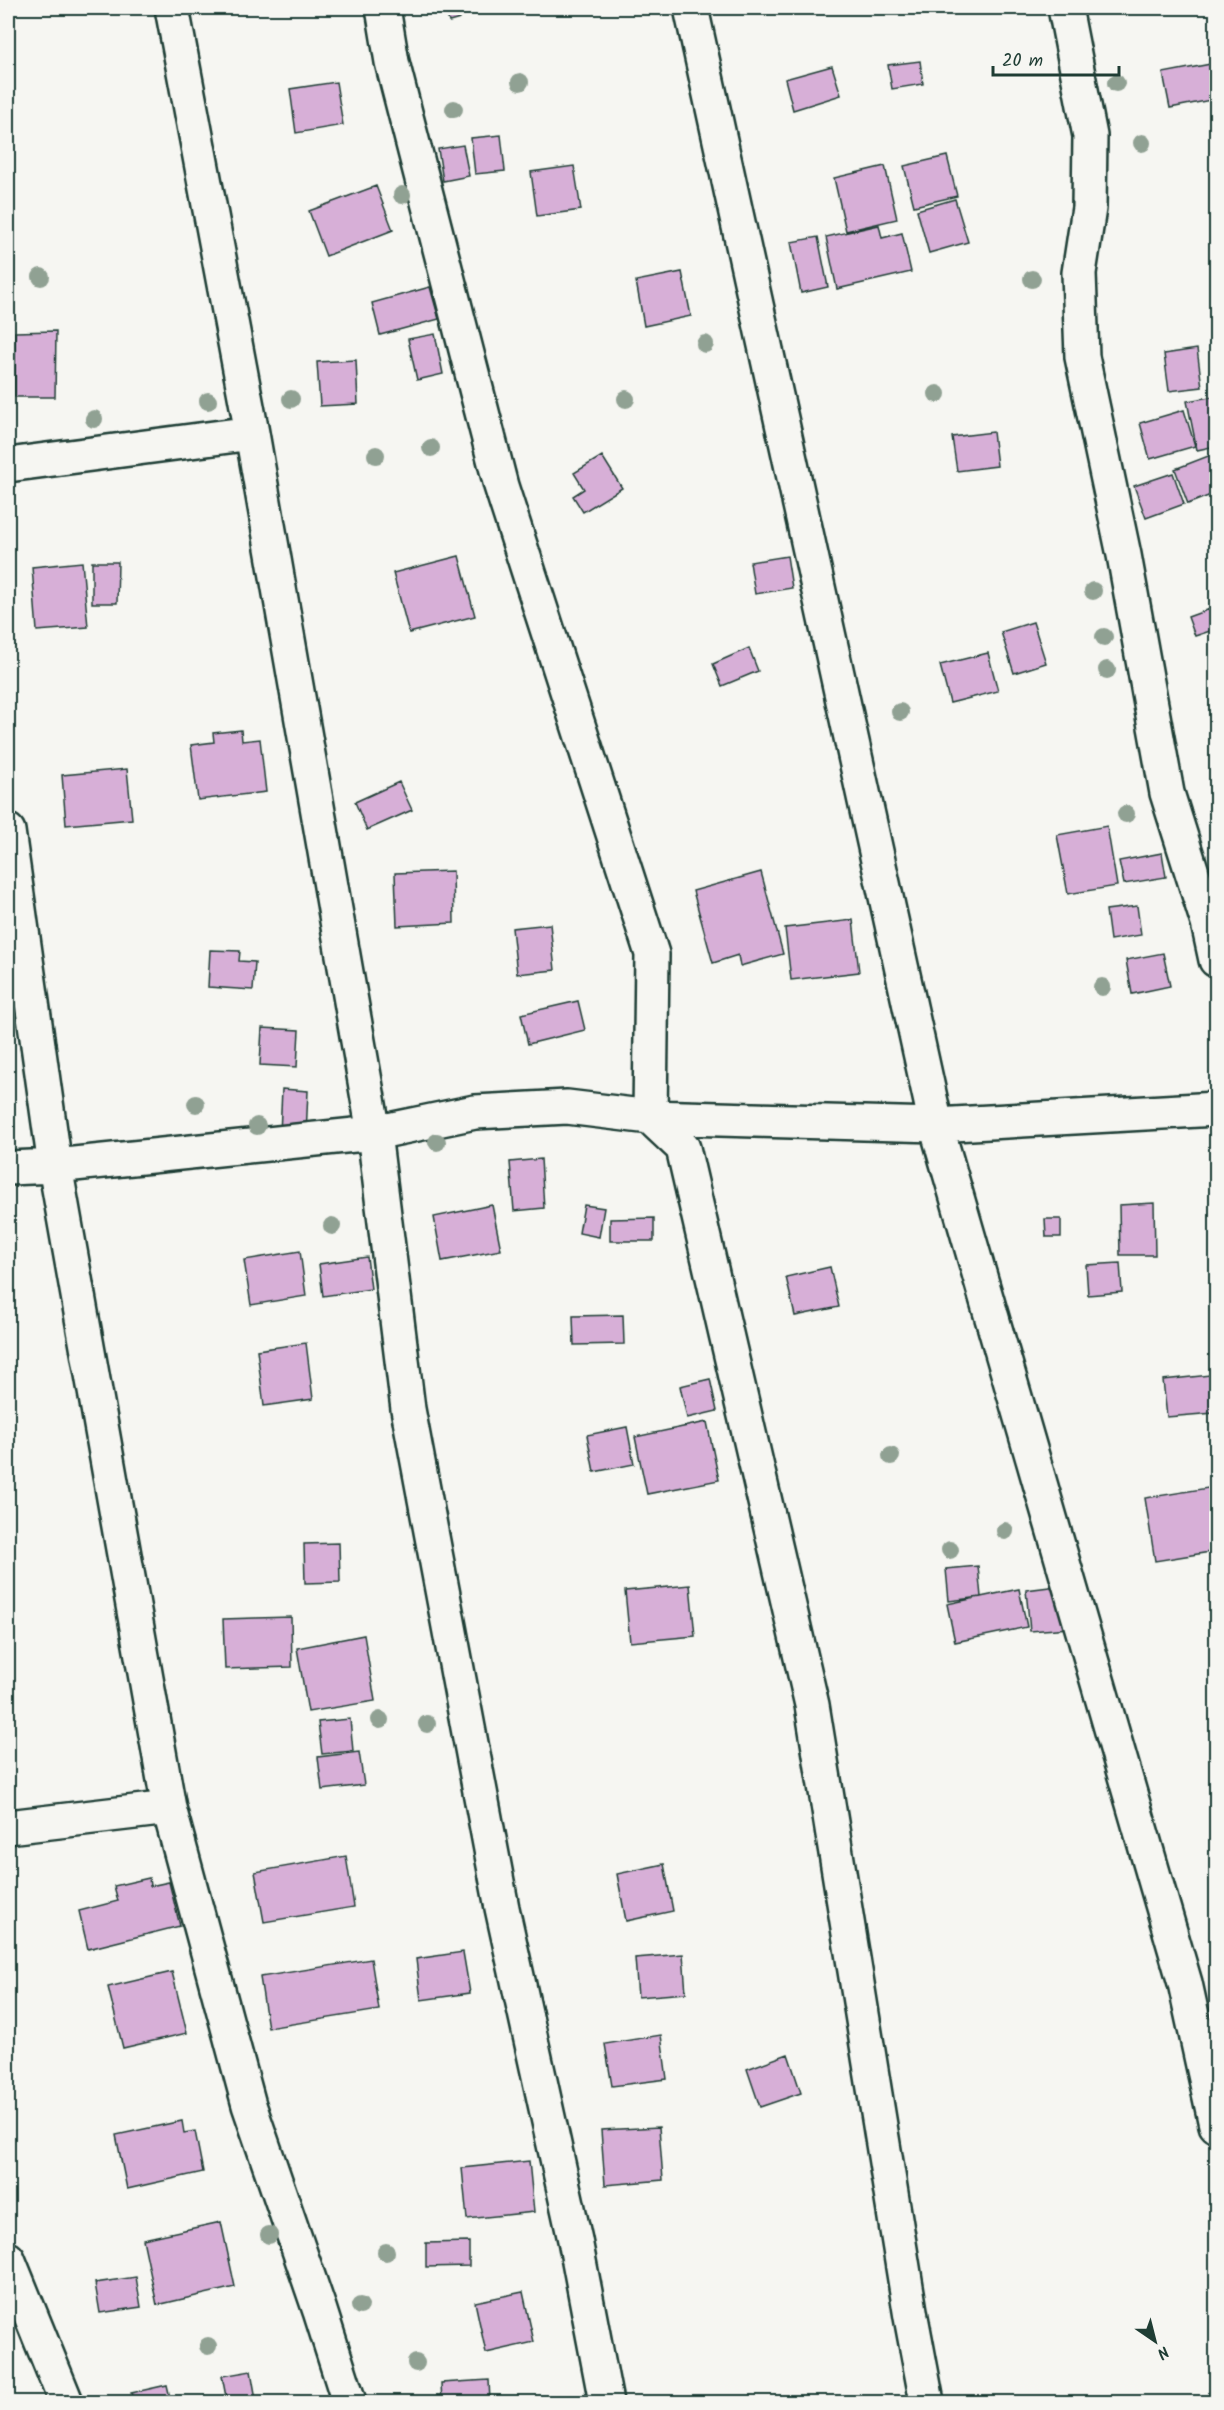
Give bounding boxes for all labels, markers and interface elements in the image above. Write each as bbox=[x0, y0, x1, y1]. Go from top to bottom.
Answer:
scale bar bbox=[993, 39, 1119, 77]
text: 20 m bbox=[1002, 47, 1043, 76]
north arrow bbox=[1125, 2311, 1185, 2371]
text: N bbox=[1151, 2339, 1174, 2365]

